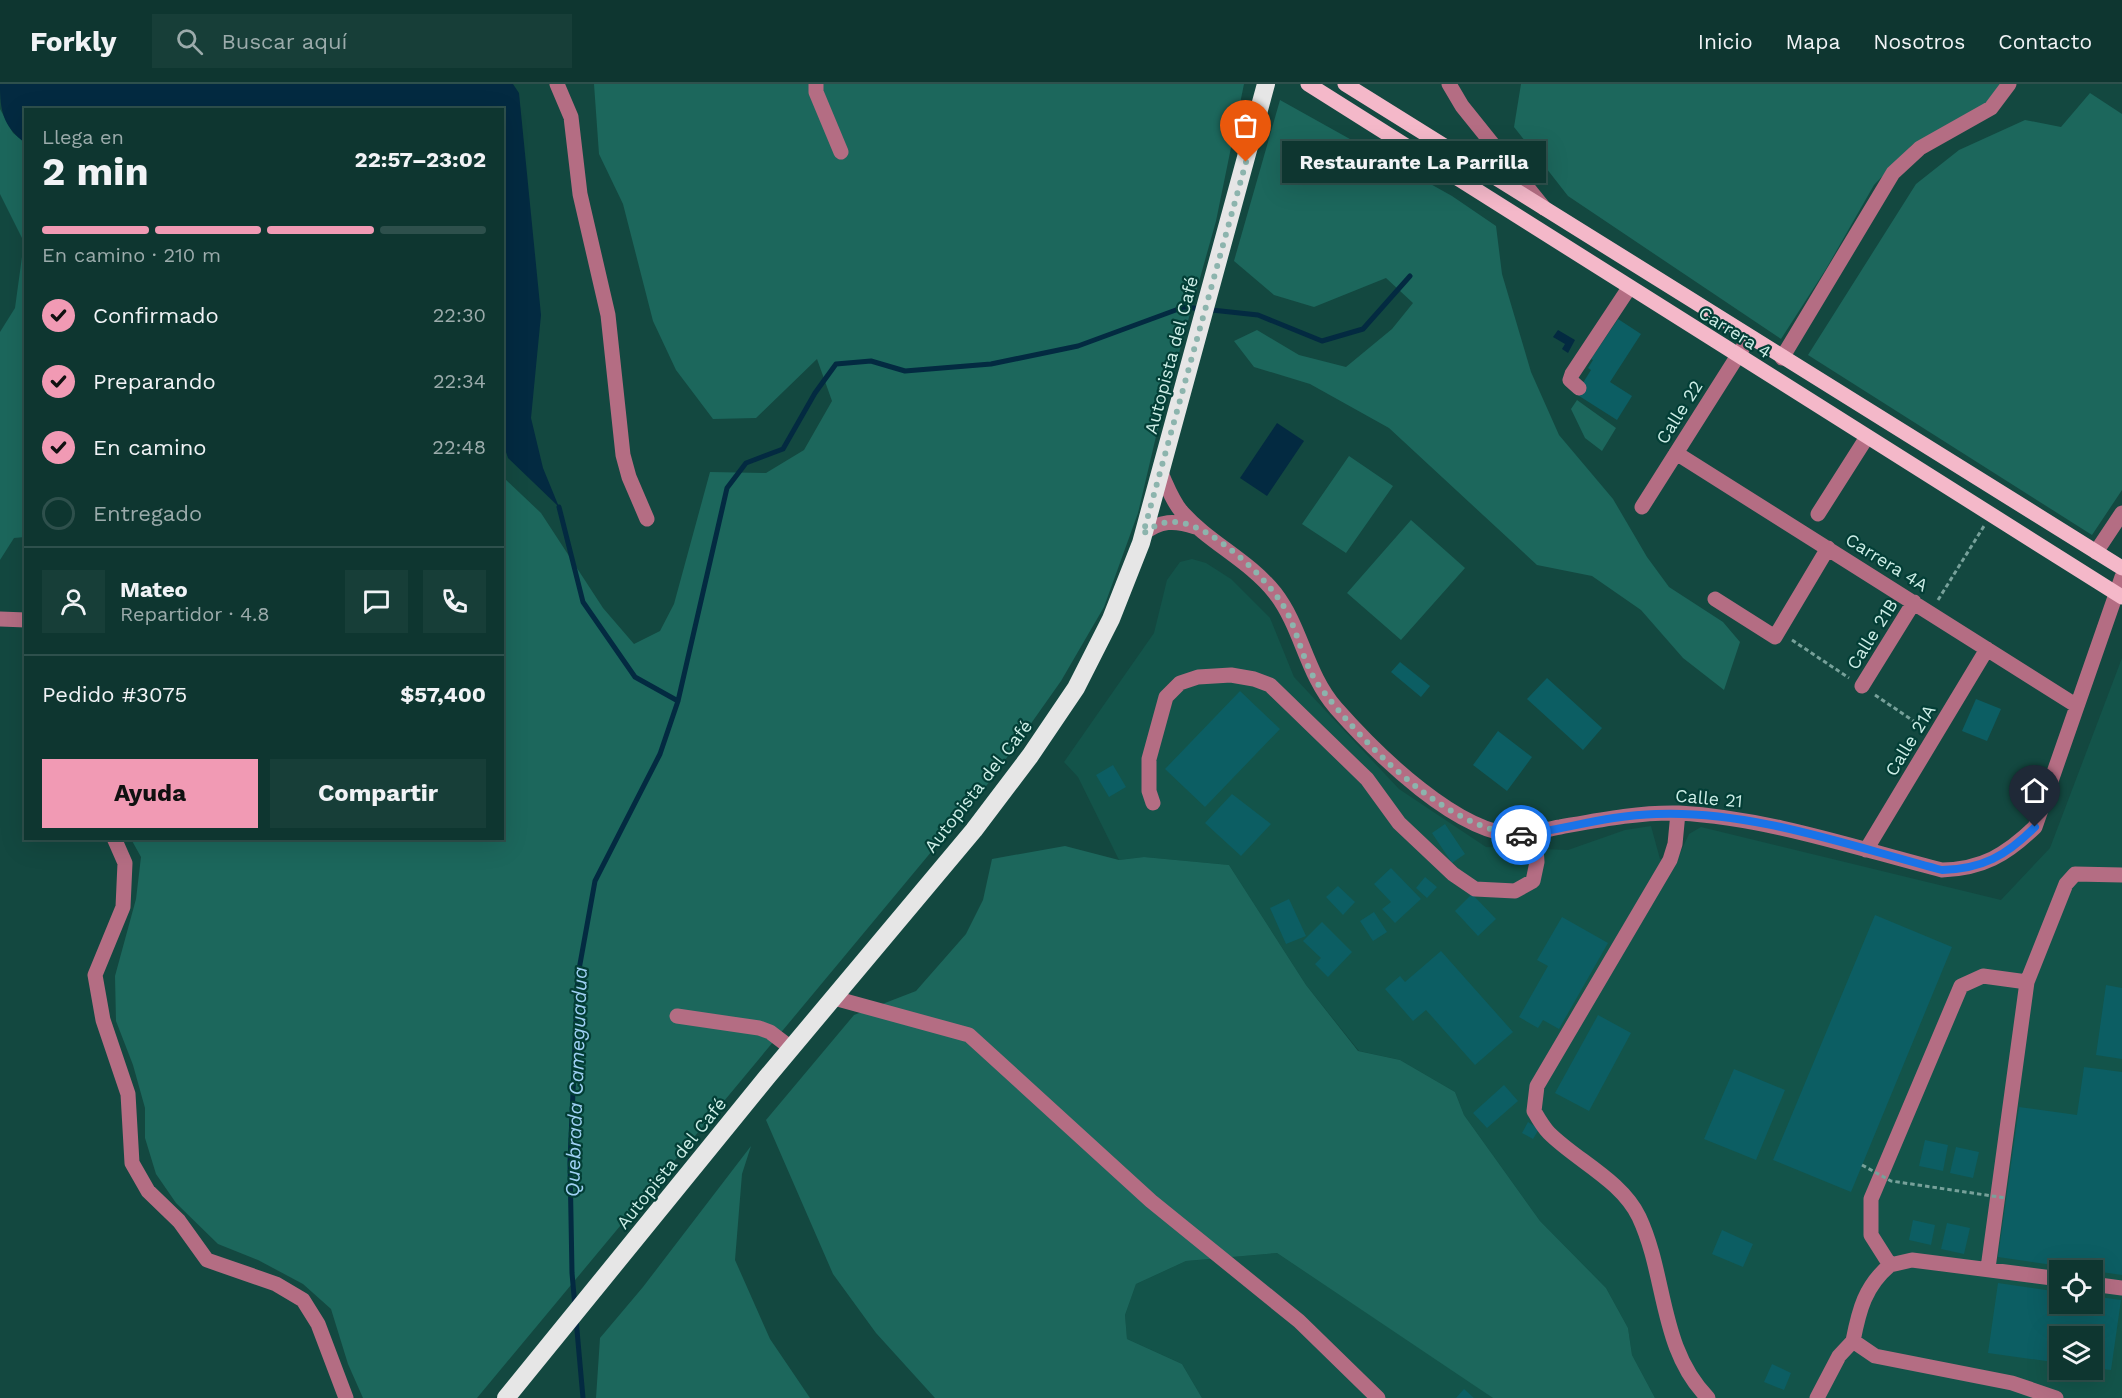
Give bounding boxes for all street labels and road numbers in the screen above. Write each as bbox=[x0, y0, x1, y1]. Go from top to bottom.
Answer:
street label: Autopista del Café bbox=[1140, 274, 1202, 436]
street label: Carrera 4 bbox=[1695, 302, 1775, 362]
street label: Calle 22 bbox=[1651, 376, 1707, 448]
street label: Carrera 4A bbox=[1842, 528, 1932, 596]
street label: Calle 21B bbox=[1842, 595, 1902, 673]
street label: Calle 21A bbox=[1881, 700, 1940, 779]
street label: Autopista del Café bbox=[920, 715, 1036, 857]
street label: Calle 21 bbox=[1674, 785, 1744, 811]
street label: Autopista del Café bbox=[612, 1093, 730, 1233]

